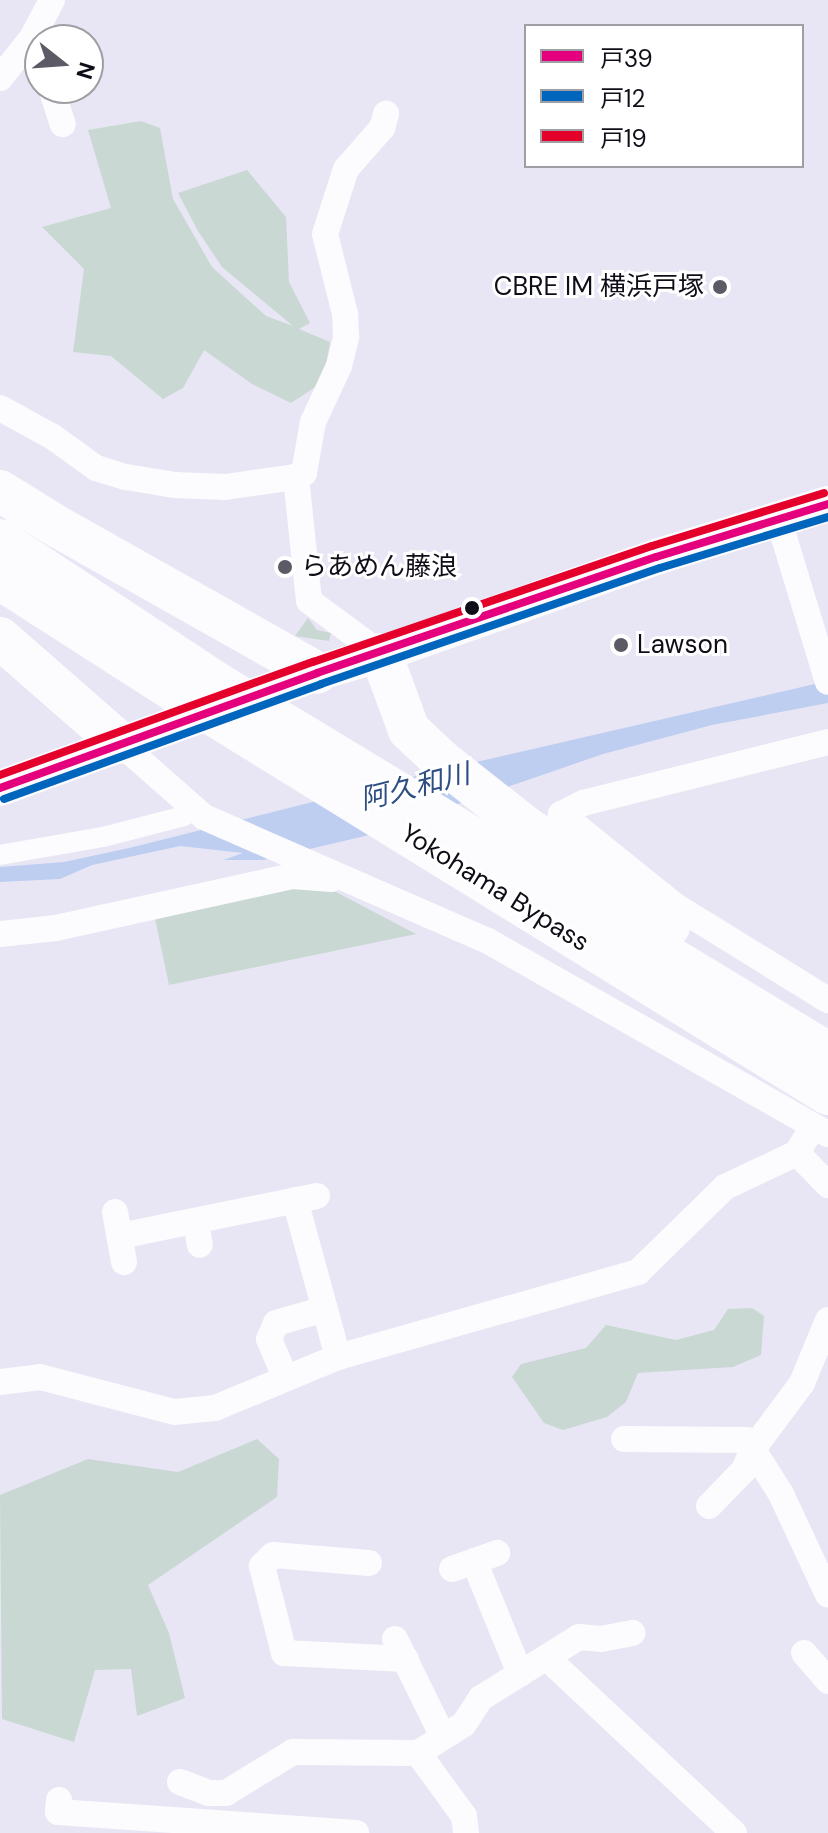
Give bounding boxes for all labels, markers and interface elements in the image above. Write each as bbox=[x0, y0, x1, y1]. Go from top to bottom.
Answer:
north arrow bbox=[24, 24, 104, 104]
legend bbox=[524, 24, 804, 168]
text: 戸39 bbox=[600, 43, 653, 74]
text: N bbox=[69, 59, 102, 82]
text: 戸12 bbox=[600, 83, 645, 114]
text: 戸19 bbox=[600, 123, 647, 154]
place label: CBRE IM 横浜戸塚 bbox=[494, 271, 704, 303]
marker: CBRE IM 横浜戸塚 bbox=[711, 278, 729, 296]
place label: らあめん藤浪 bbox=[301, 551, 457, 583]
marker: らあめん藤浪 bbox=[276, 558, 294, 576]
unlabelled marker bbox=[464, 600, 480, 616]
place label: Lawson bbox=[637, 629, 728, 661]
marker: Lawson bbox=[612, 636, 630, 654]
water label: 阿久和川 bbox=[357, 757, 473, 817]
street label: Yokohama Bypass bbox=[395, 818, 595, 958]

